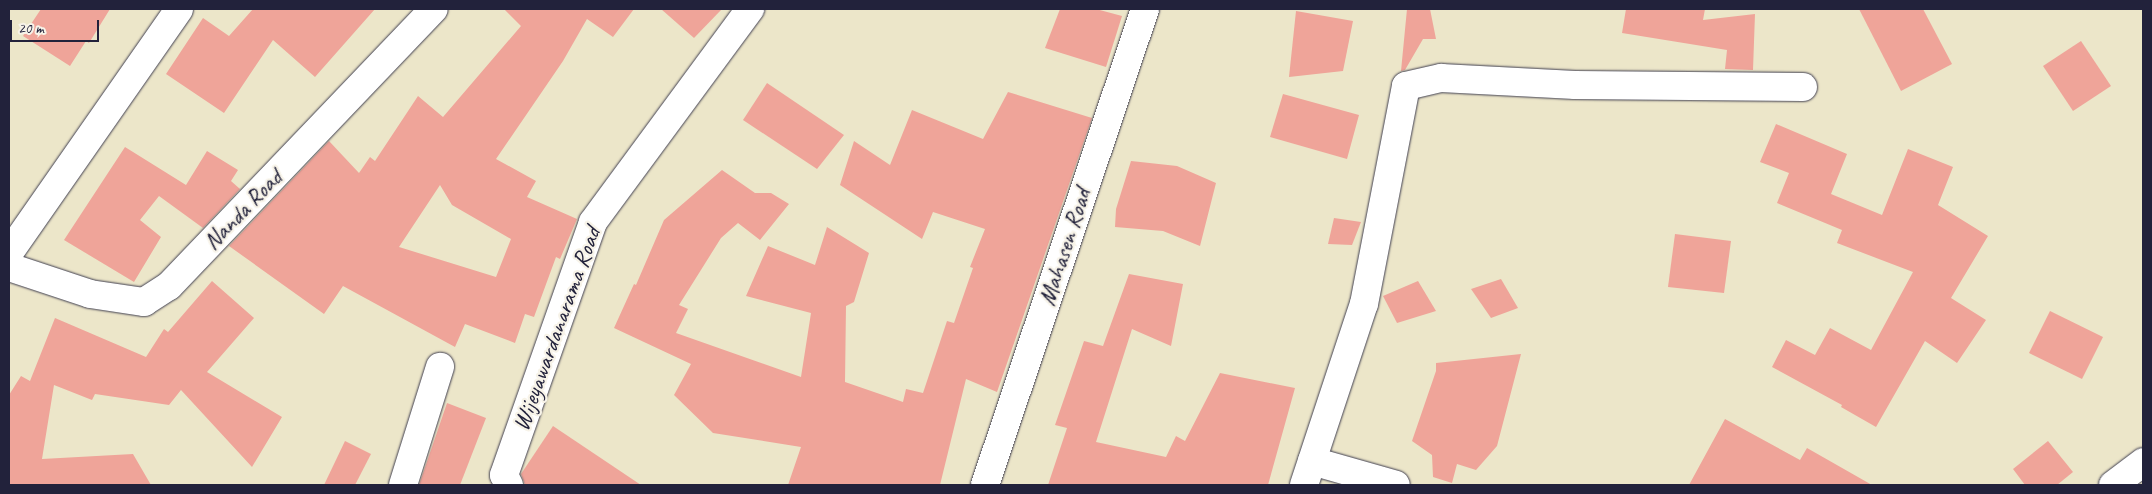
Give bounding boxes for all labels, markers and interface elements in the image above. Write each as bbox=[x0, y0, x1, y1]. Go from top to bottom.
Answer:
scale bar bbox=[12, 10, 101, 42]
text: 20 m bbox=[18, 19, 44, 38]
street label: Nanda Road bbox=[198, 164, 288, 256]
street label: Mahasen Road bbox=[1033, 185, 1097, 309]
street label: Wijeyawardanarama Road bbox=[507, 224, 607, 434]

